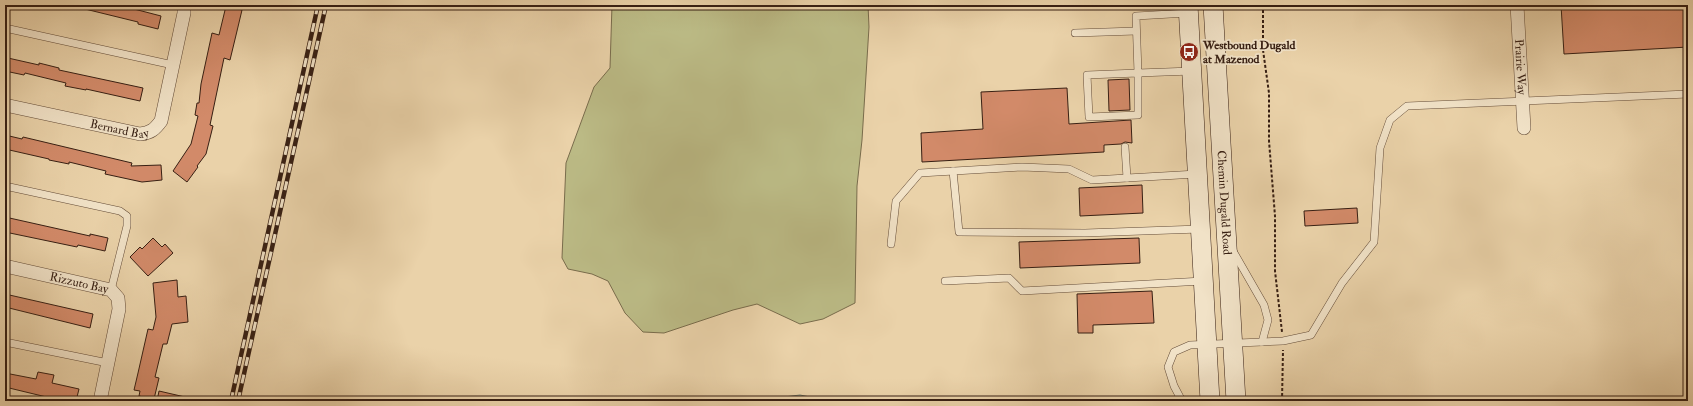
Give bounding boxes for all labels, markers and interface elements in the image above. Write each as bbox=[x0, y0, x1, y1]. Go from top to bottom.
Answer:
place label: Westbound Dugald at Mazenod bbox=[1202, 38, 1295, 67]
street label: Prairie Way bbox=[1511, 39, 1529, 96]
bus stop icon: Westbound Dugald at Mazenod bbox=[1178, 41, 1200, 63]
street label: Bernard Bay bbox=[89, 116, 151, 142]
street label: Chemin Dugald Road bbox=[1213, 150, 1235, 256]
street label: Rizzuto Bay bbox=[48, 269, 111, 297]

